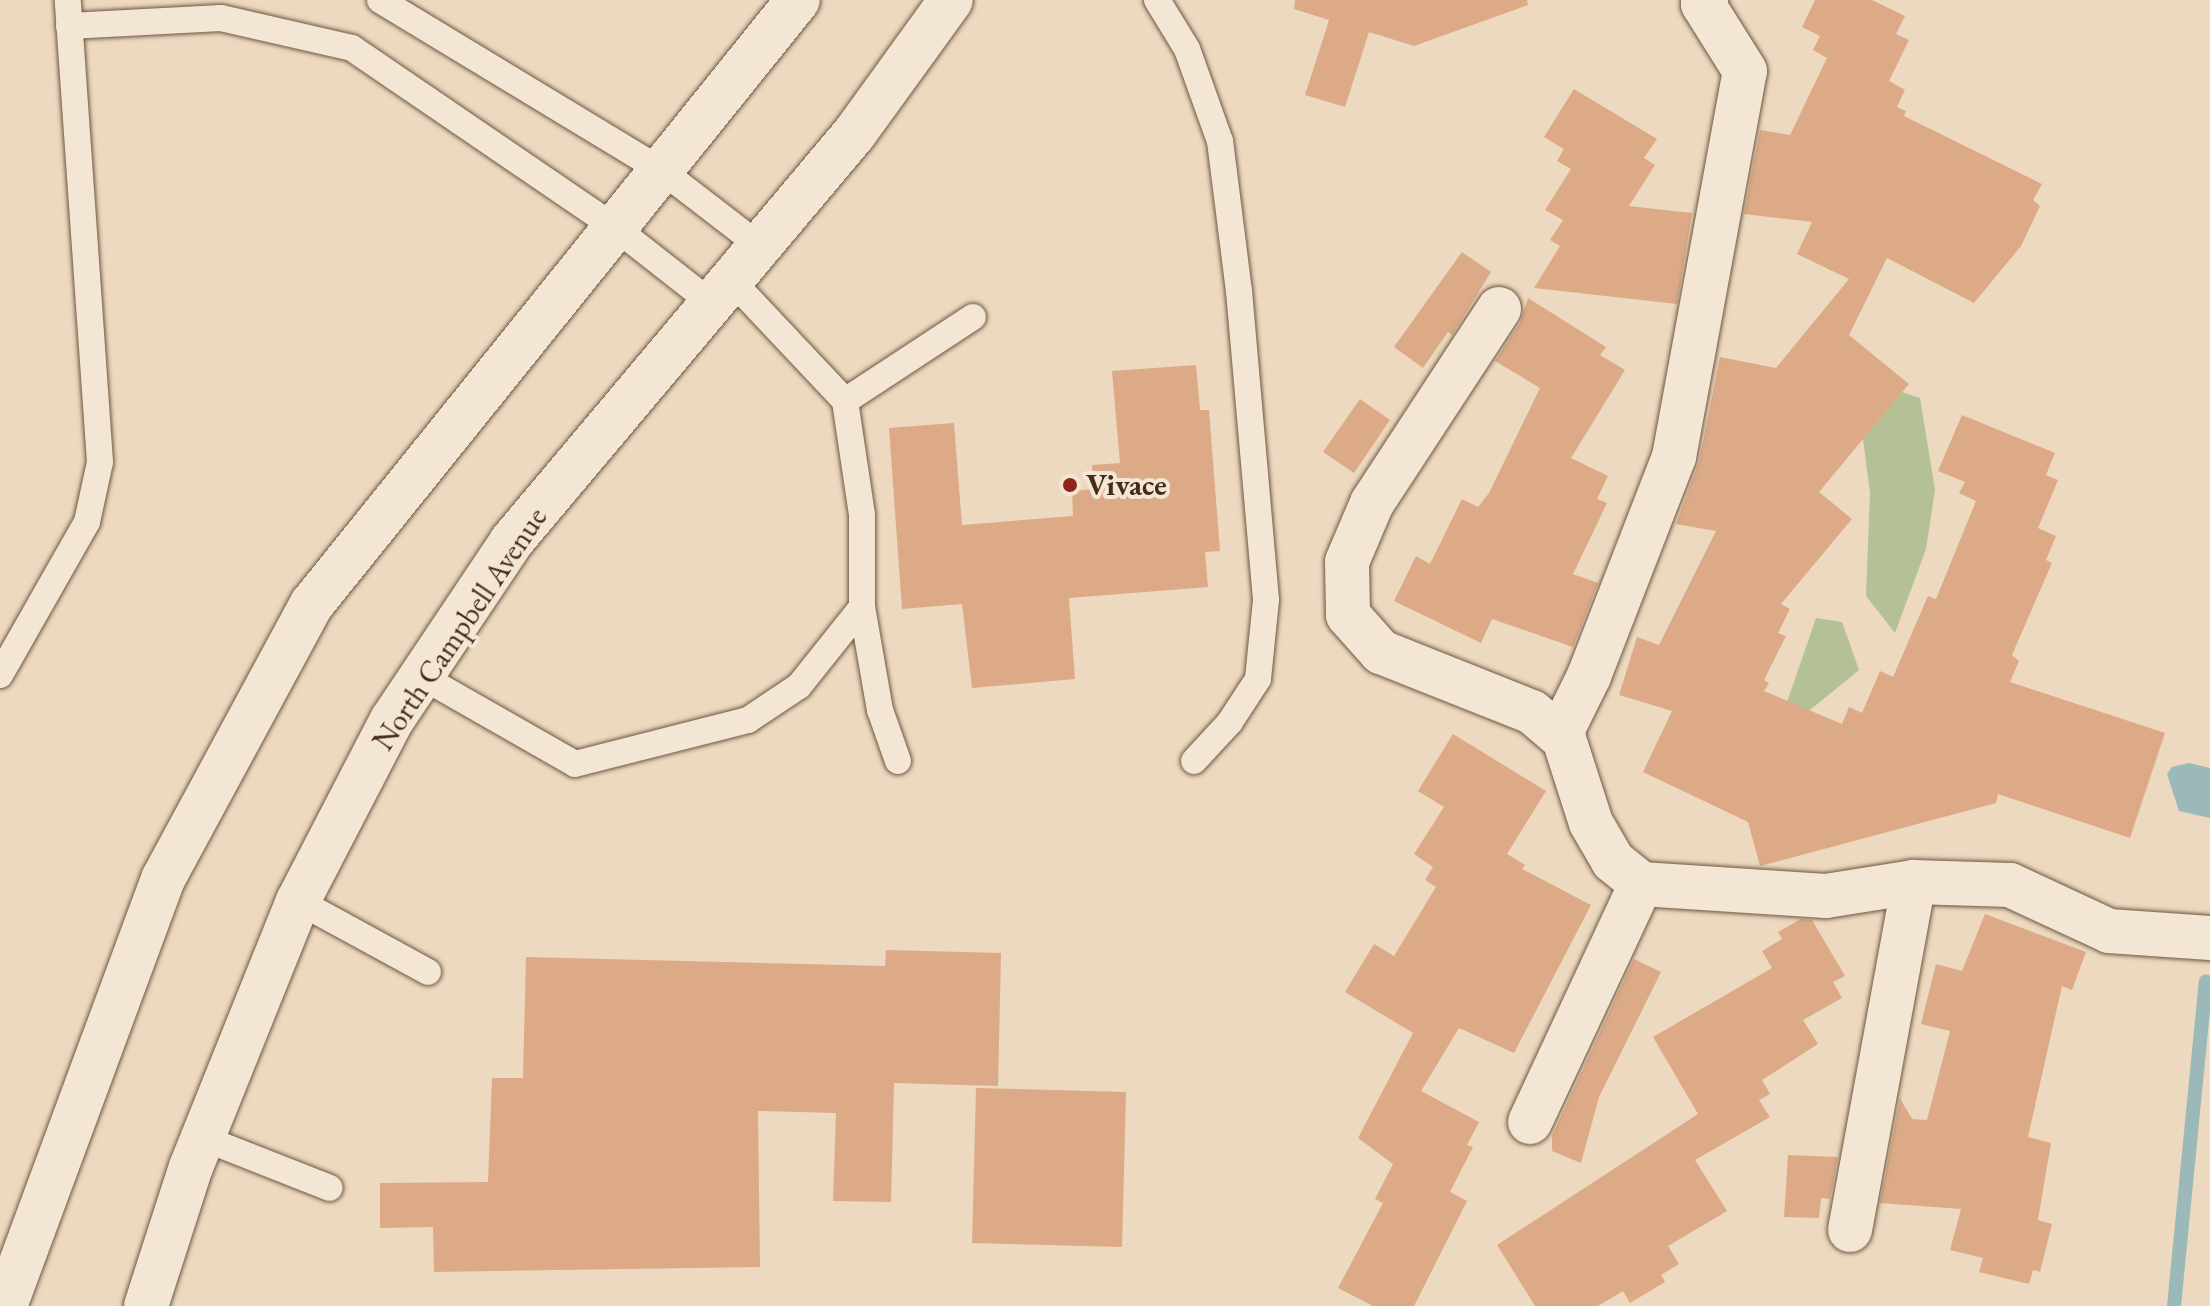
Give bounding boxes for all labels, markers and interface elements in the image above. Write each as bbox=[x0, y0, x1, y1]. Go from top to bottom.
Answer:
place label: Vivace bbox=[1086, 467, 1167, 503]
marker: Vivace bbox=[1061, 476, 1079, 494]
street label: North Campbell Avenue bbox=[365, 501, 555, 757]

